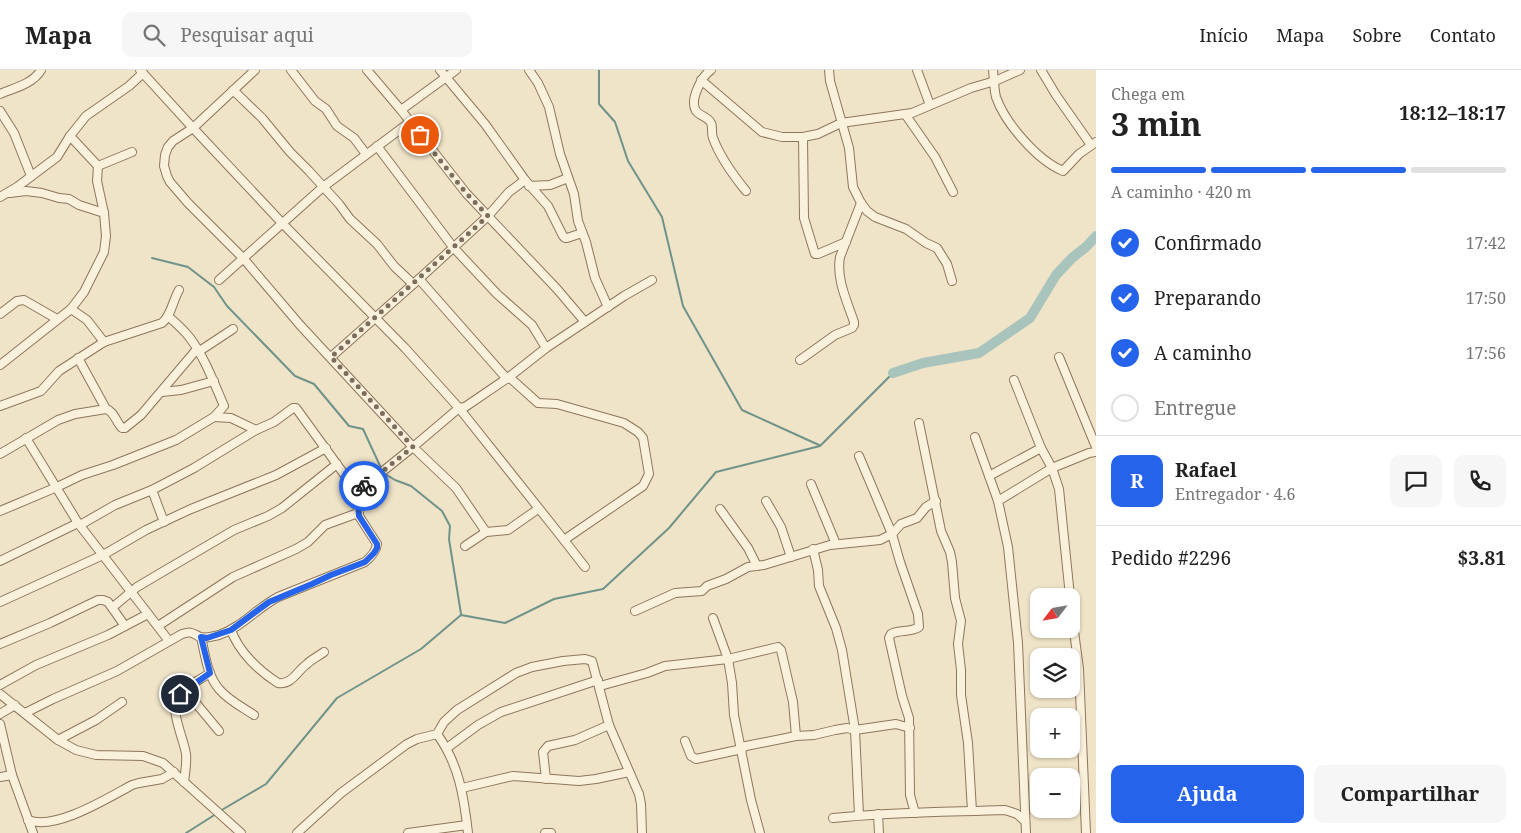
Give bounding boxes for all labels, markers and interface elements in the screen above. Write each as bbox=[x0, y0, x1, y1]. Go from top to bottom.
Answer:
search box bbox=[122, 12, 472, 57]
text: Mapa bbox=[25, 18, 92, 51]
icon: search bbox=[140, 21, 168, 49]
text: Pesquisar aqui bbox=[180, 22, 314, 48]
text: Início bbox=[1199, 23, 1248, 47]
text: Mapa bbox=[1276, 23, 1324, 47]
text: Sobre bbox=[1352, 23, 1402, 47]
text: Contato bbox=[1430, 23, 1496, 47]
text: Chega em bbox=[1111, 83, 1185, 105]
text: 18:12–18:17 bbox=[1399, 100, 1506, 126]
text: 3 min bbox=[1111, 102, 1202, 145]
pin bbox=[399, 114, 441, 156]
icon: bag bbox=[406, 121, 434, 149]
text: A caminho · 420 m bbox=[1111, 181, 1252, 203]
icon: check bbox=[1111, 229, 1139, 257]
text: Confirmado bbox=[1154, 230, 1262, 256]
text: 17:42 bbox=[1466, 232, 1506, 254]
icon: check bbox=[1111, 284, 1139, 312]
text: Preparando bbox=[1154, 285, 1261, 311]
text: 17:50 bbox=[1466, 287, 1506, 309]
icon: check bbox=[1111, 339, 1139, 367]
text: A caminho bbox=[1154, 340, 1252, 366]
text: 17:56 bbox=[1466, 342, 1506, 364]
text: Entregue bbox=[1154, 395, 1236, 421]
button: chat bbox=[1390, 455, 1442, 507]
button: phone bbox=[1454, 455, 1506, 507]
text: Rafael bbox=[1175, 457, 1237, 483]
courier bbox=[339, 461, 389, 511]
text: R bbox=[1130, 468, 1144, 494]
icon: bike bbox=[350, 472, 378, 500]
text: Entregador · 4.6 bbox=[1175, 483, 1295, 505]
text: Pedido #2296 bbox=[1111, 545, 1231, 571]
text: $3.81 bbox=[1457, 545, 1506, 571]
north arrow bbox=[1030, 588, 1080, 638]
map controls bbox=[1030, 588, 1080, 818]
button: layers bbox=[1030, 648, 1080, 698]
pin bbox=[159, 673, 201, 715]
icon: home bbox=[166, 680, 194, 708]
button: + bbox=[1030, 708, 1080, 758]
button: Ajuda bbox=[1111, 765, 1304, 823]
button: Compartilhar bbox=[1314, 765, 1506, 823]
button: − bbox=[1030, 768, 1080, 818]

